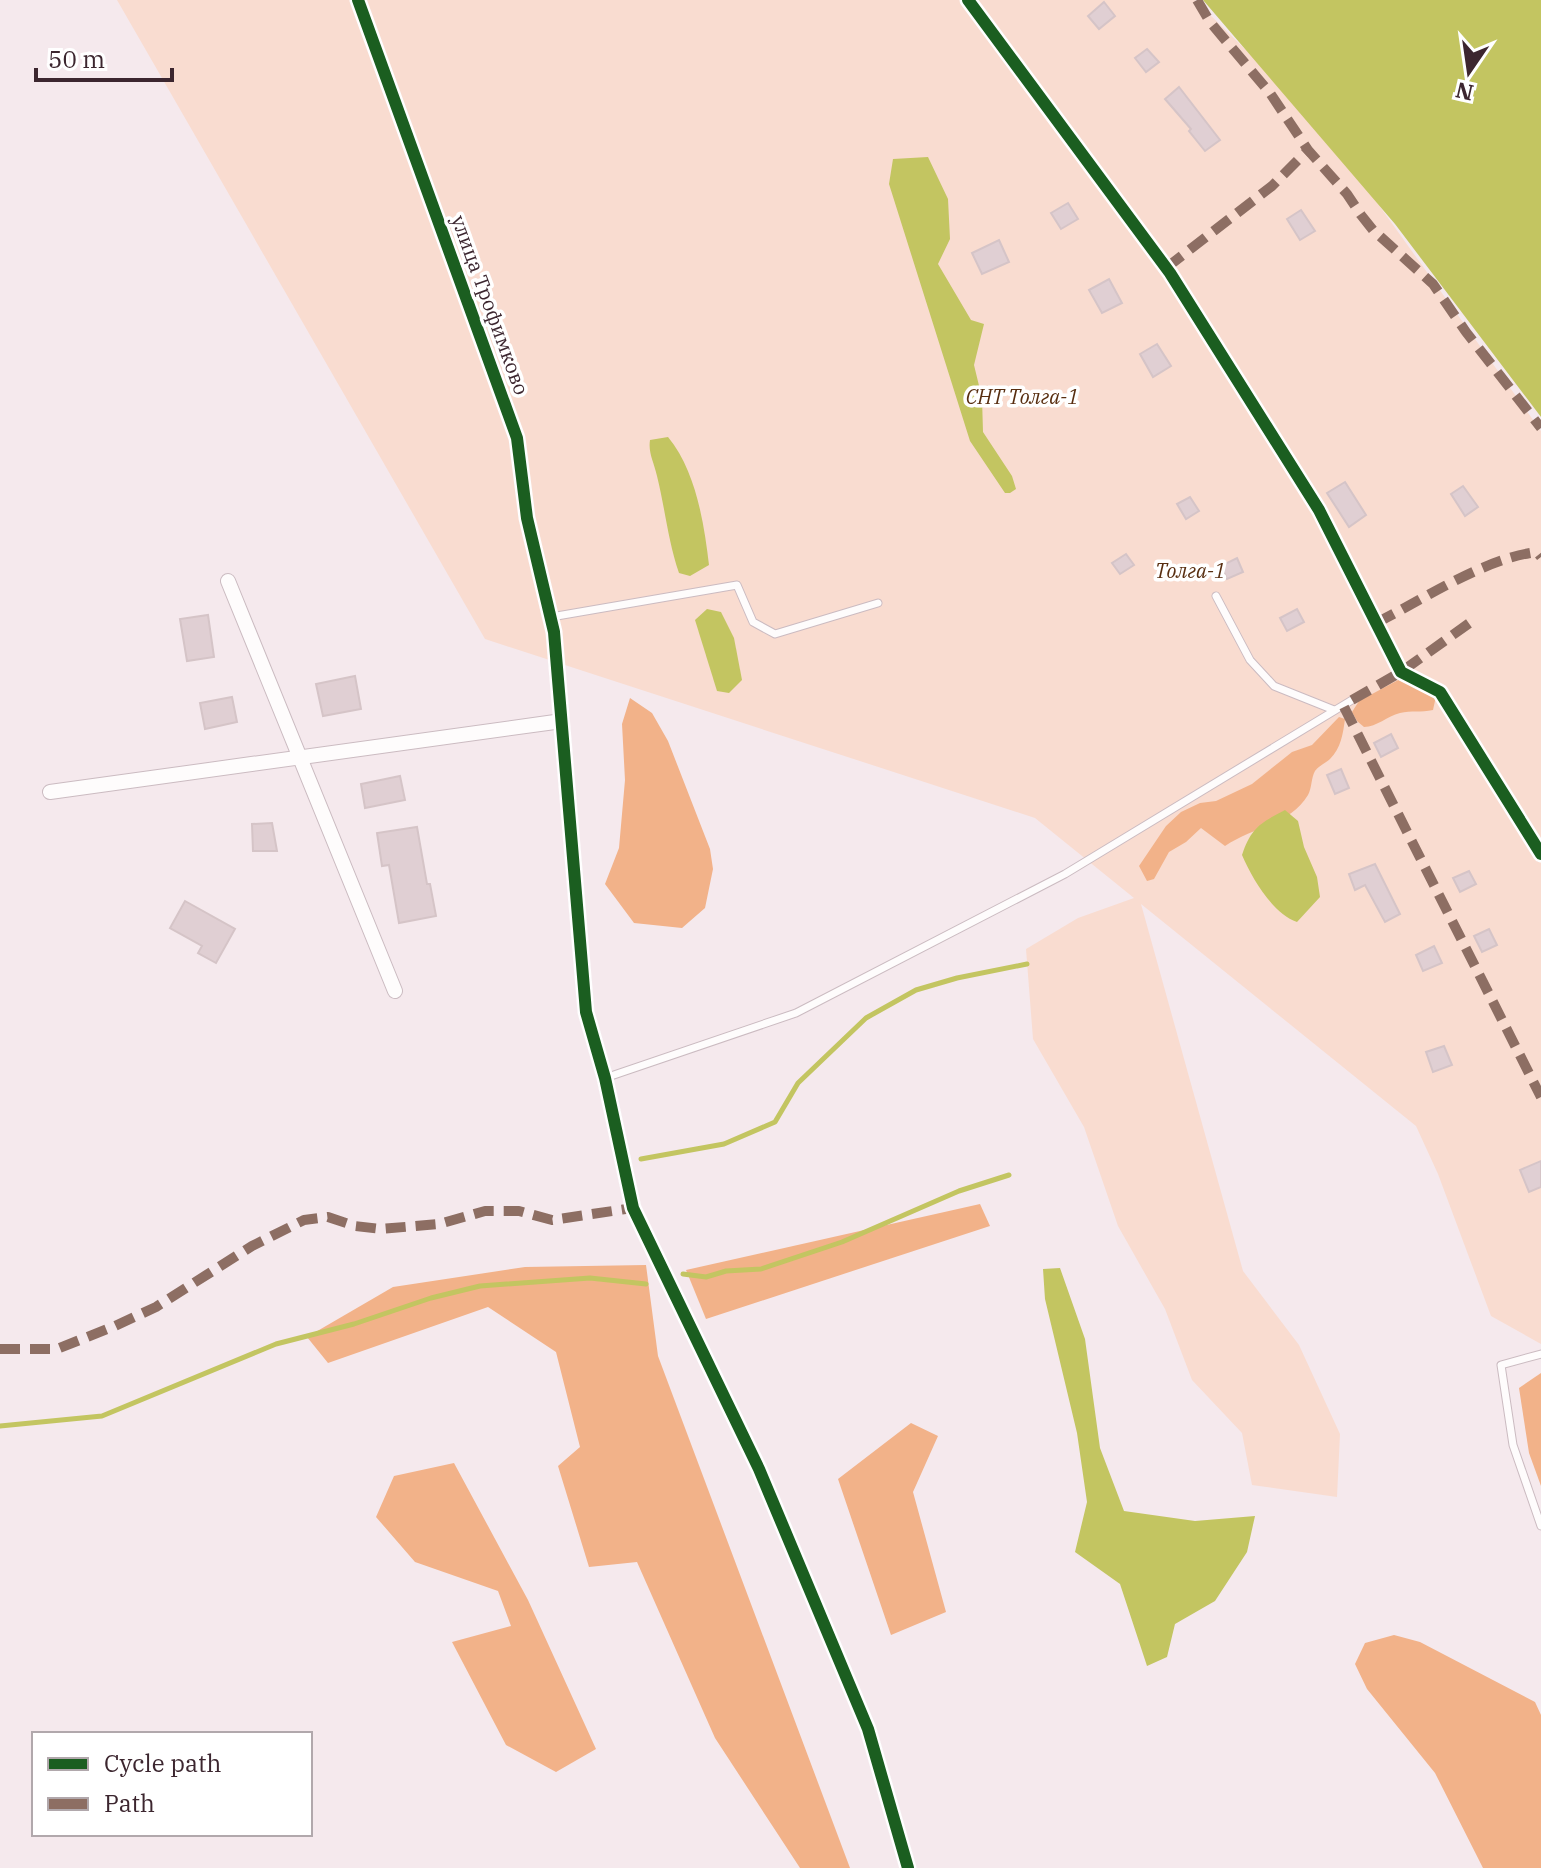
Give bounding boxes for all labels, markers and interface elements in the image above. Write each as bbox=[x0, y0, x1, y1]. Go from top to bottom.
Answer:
scale bar bbox=[36, 32, 172, 82]
north arrow bbox=[1429, 32, 1509, 112]
text: 50 m bbox=[48, 43, 105, 75]
text: N bbox=[1453, 76, 1476, 108]
street label: улица Трофимково bbox=[445, 211, 536, 398]
park label: СНТ Толга-1 bbox=[966, 383, 1078, 410]
park label: Толга-1 bbox=[1155, 557, 1225, 584]
legend bbox=[32, 1732, 312, 1836]
text: Cycle path bbox=[104, 1747, 221, 1779]
text: Path bbox=[104, 1787, 155, 1819]

